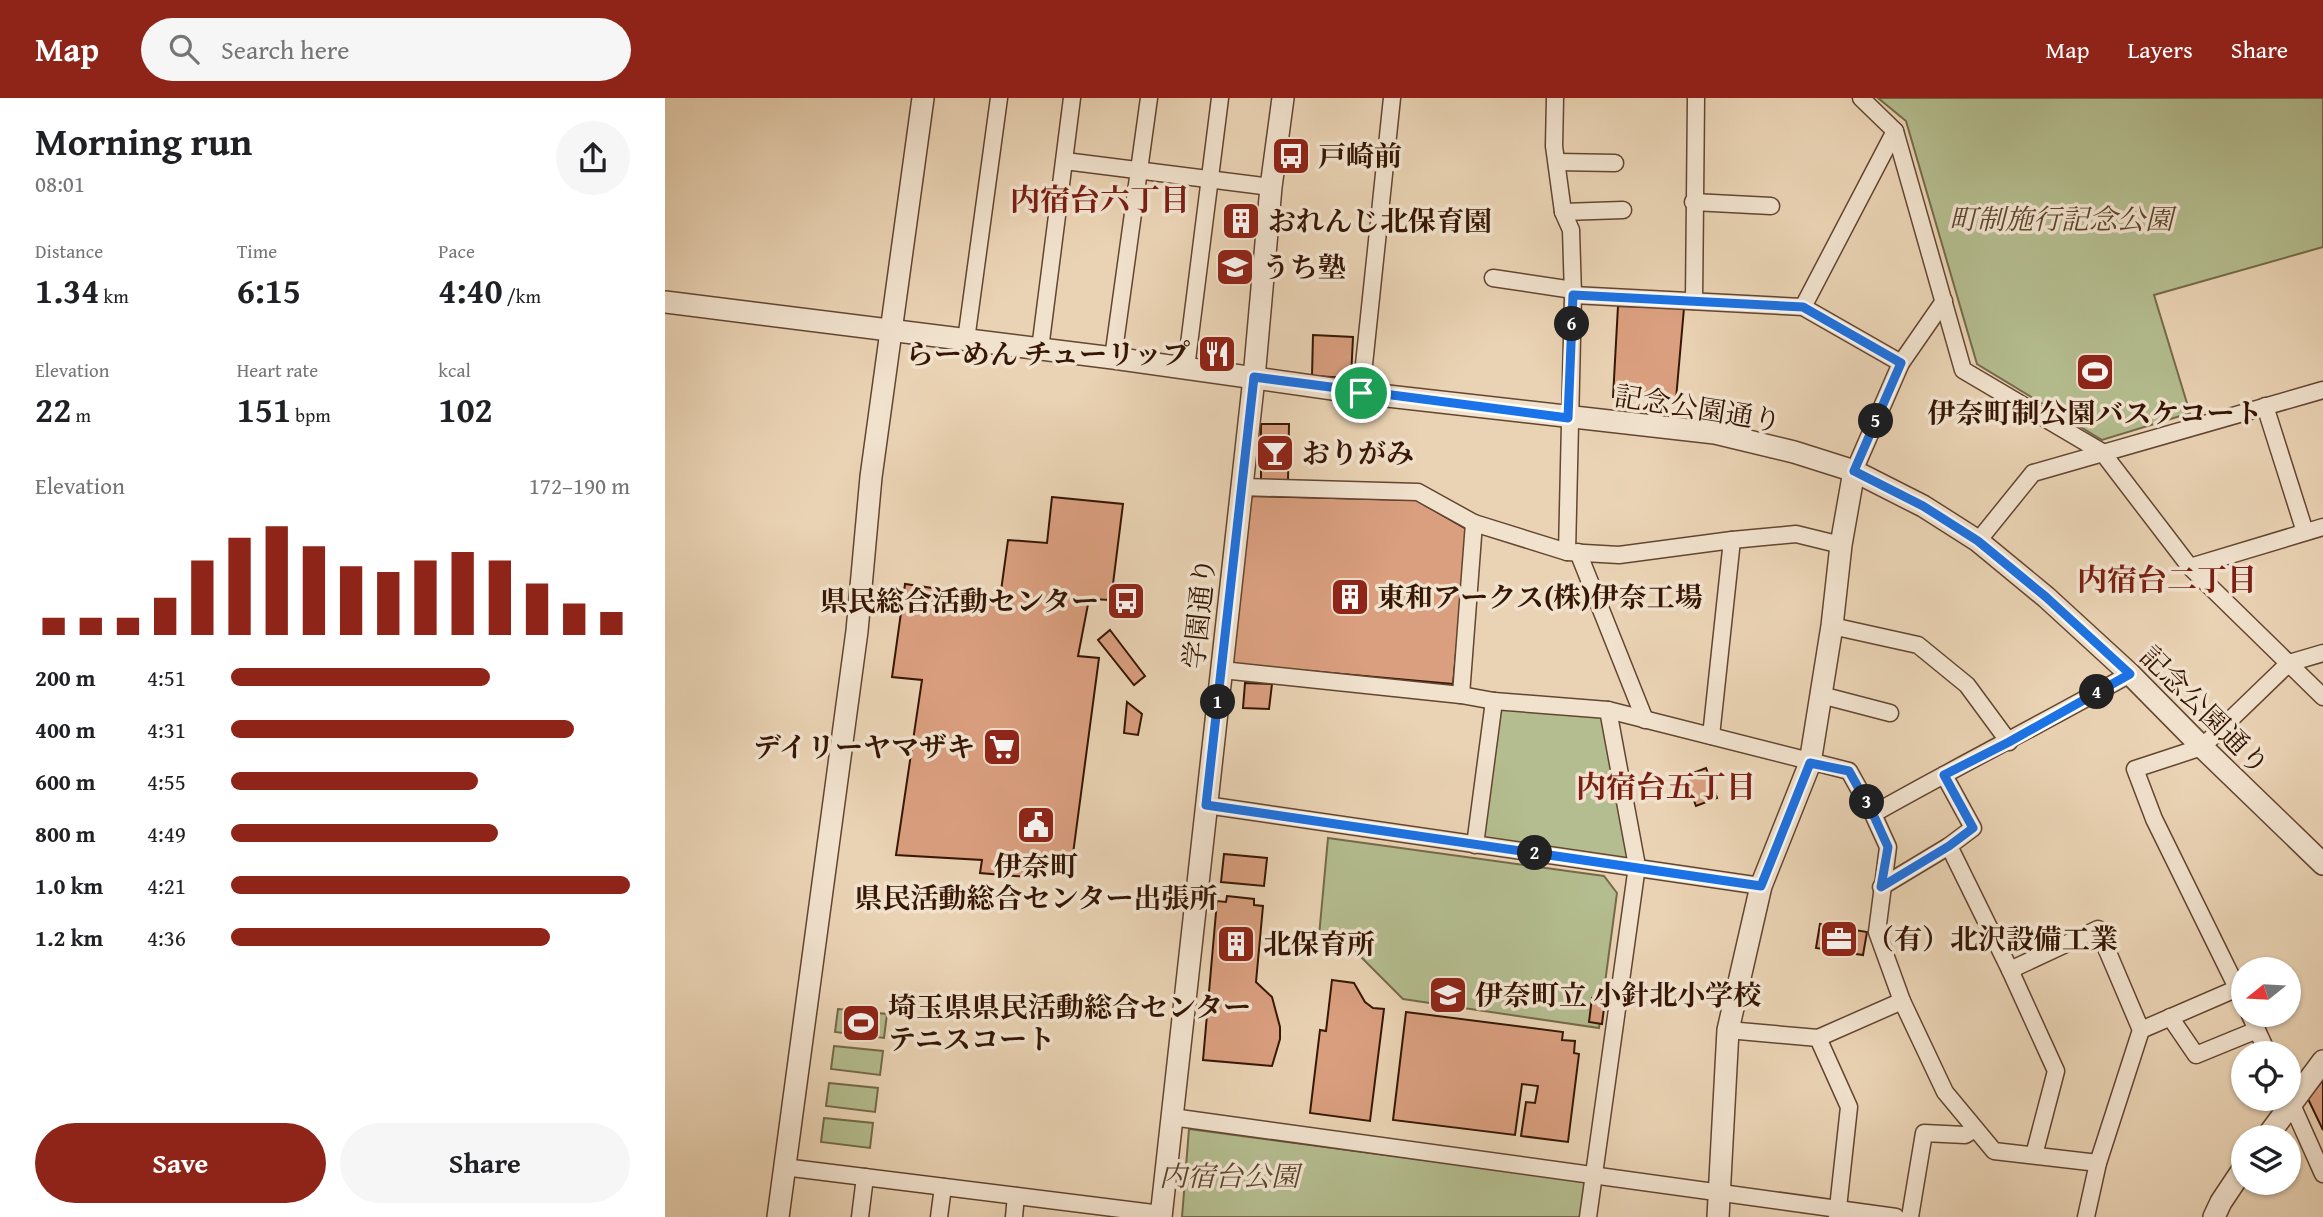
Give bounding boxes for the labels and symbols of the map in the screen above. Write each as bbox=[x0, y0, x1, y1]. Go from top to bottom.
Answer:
bus stop icon: 戸崎前 bbox=[1270, 135, 1312, 177]
place label: 戸崎前 bbox=[1318, 135, 1402, 176]
district label: 内宿台六丁目 bbox=[1010, 177, 1190, 221]
park label: 町制施行記念公園 bbox=[1949, 198, 2177, 239]
building icon: おれんじ北保育園 bbox=[1220, 200, 1262, 242]
place label: おれんじ北保育園 bbox=[1268, 200, 1492, 241]
school or university icon: うち塾 bbox=[1214, 246, 1256, 288]
place label: うち塾 bbox=[1262, 246, 1346, 287]
pin: 6 bbox=[1555, 306, 1590, 342]
place label: らーめん チューリップ bbox=[906, 333, 1190, 374]
restaurant icon: らーめん チューリップ bbox=[1196, 333, 1238, 375]
sports icon: 伊奈町制公園バスケコート bbox=[2074, 351, 2116, 393]
pin bbox=[1331, 363, 1391, 423]
street label: 記念公園通り bbox=[1612, 374, 1784, 441]
place label: 伊奈町制公園バスケコート bbox=[1928, 392, 2262, 433]
pin: 5 bbox=[1859, 404, 1893, 438]
bar icon: おりがみ bbox=[1254, 432, 1296, 474]
place label: おりがみ bbox=[1302, 432, 1414, 473]
street label: 学園通り bbox=[1172, 555, 1225, 671]
district label: 内宿台二丁目 bbox=[2077, 557, 2257, 601]
building icon: 東和アークス(株)伊奈工場 bbox=[1329, 576, 1371, 618]
place label: 東和アークス(株)伊奈工場 bbox=[1377, 576, 1703, 617]
place label: 県民総合活動センター bbox=[820, 580, 1099, 621]
bus stop icon: 県民総合活動センター bbox=[1105, 580, 1147, 622]
street label: 記念公園通り bbox=[2131, 636, 2279, 784]
pin: 4 bbox=[2079, 674, 2115, 710]
pin: 1 bbox=[1201, 684, 1235, 720]
place label: デイリーヤマザキ bbox=[753, 726, 975, 767]
supermarket icon: デイリーヤマザキ bbox=[981, 726, 1023, 768]
district label: 内宿台五丁目 bbox=[1576, 764, 1756, 808]
pin: 3 bbox=[1849, 784, 1885, 820]
public building icon: 伊奈町 県民活動総合センター出張所 bbox=[1015, 804, 1057, 846]
pin: 2 bbox=[1517, 836, 1553, 870]
place label: 伊奈町 県民活動総合センター出張所 bbox=[855, 845, 1217, 918]
office icon: （有）北沢設備工業 bbox=[1818, 918, 1860, 960]
place label: （有）北沢設備工業 bbox=[1866, 918, 2118, 959]
building icon: 北保育所 bbox=[1215, 923, 1257, 965]
place label: 北保育所 bbox=[1263, 923, 1375, 964]
north arrow bbox=[2231, 957, 2301, 1027]
school or university icon: 伊奈町立 小針北小学校 bbox=[1427, 974, 1469, 1016]
place label: 伊奈町立 小針北小学校 bbox=[1475, 974, 1761, 1015]
place label: 埼玉県県民活動総合センター テニスコート bbox=[888, 986, 1251, 1059]
sports icon: 埼玉県県民活動総合センター テニスコート bbox=[840, 1002, 882, 1044]
park label: 内宿台公園 bbox=[1159, 1155, 1303, 1196]

